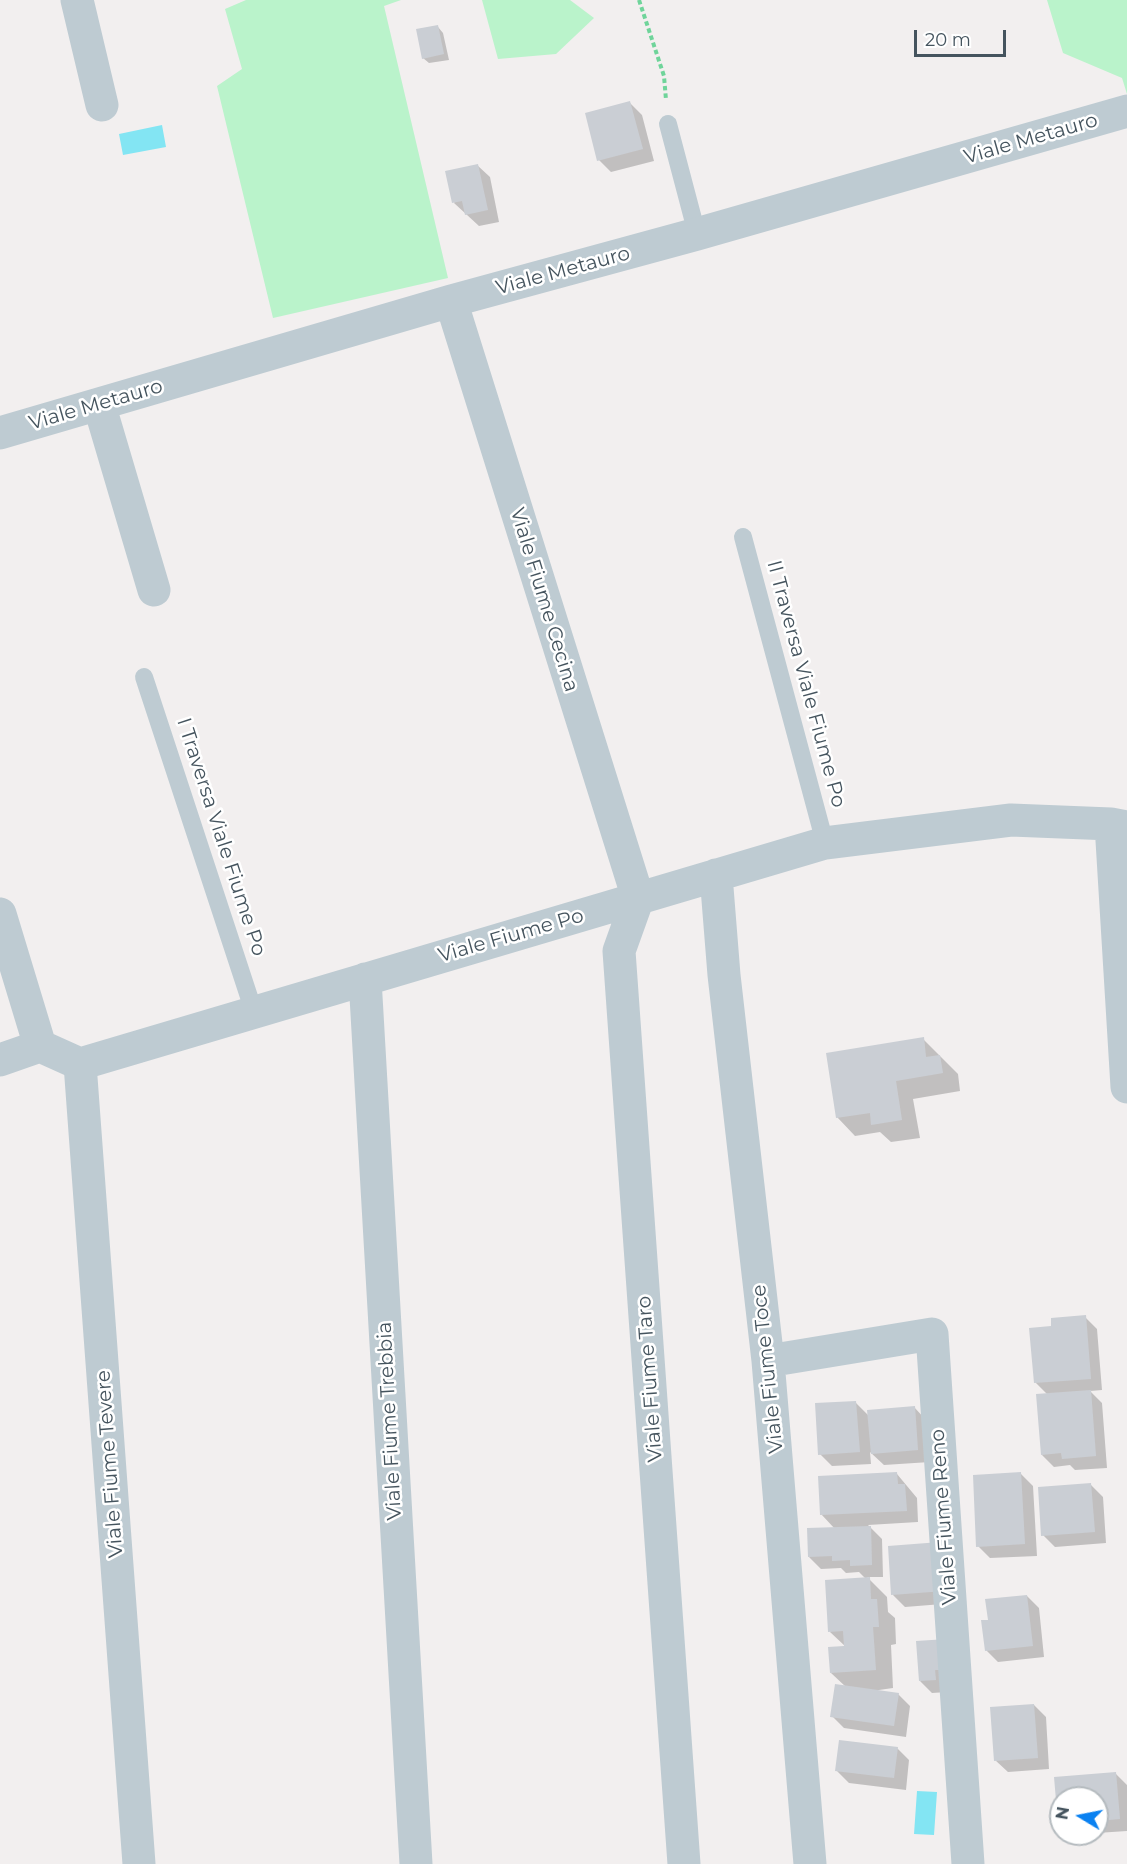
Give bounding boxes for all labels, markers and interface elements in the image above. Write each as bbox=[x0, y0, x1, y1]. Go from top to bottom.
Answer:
scale bar bbox=[917, 18, 1008, 56]
text: 20 m bbox=[925, 29, 971, 51]
street label: Viale Metauro bbox=[961, 108, 1101, 170]
street label: Viale Metauro bbox=[493, 242, 633, 300]
street label: Viale Metauro bbox=[26, 374, 166, 436]
street label: Viale Fiume Cecina bbox=[505, 505, 583, 695]
street label: II Traversa Viale Fiume Po bbox=[761, 558, 851, 810]
street label: I Traversa Viale Fiume Po bbox=[171, 715, 271, 959]
street label: Viale Fiume Po bbox=[436, 904, 586, 968]
street label: Viale Fiume Toce bbox=[747, 1283, 789, 1455]
street label: Viale Fiume Taro bbox=[632, 1295, 668, 1463]
street label: Viale Fiume Trebbia bbox=[373, 1321, 407, 1521]
street label: Viale Fiume Tevere bbox=[91, 1369, 129, 1559]
street label: Viale Fiume Reno bbox=[926, 1428, 962, 1606]
north arrow bbox=[1049, 1786, 1109, 1846]
text: N bbox=[1052, 1805, 1073, 1821]

